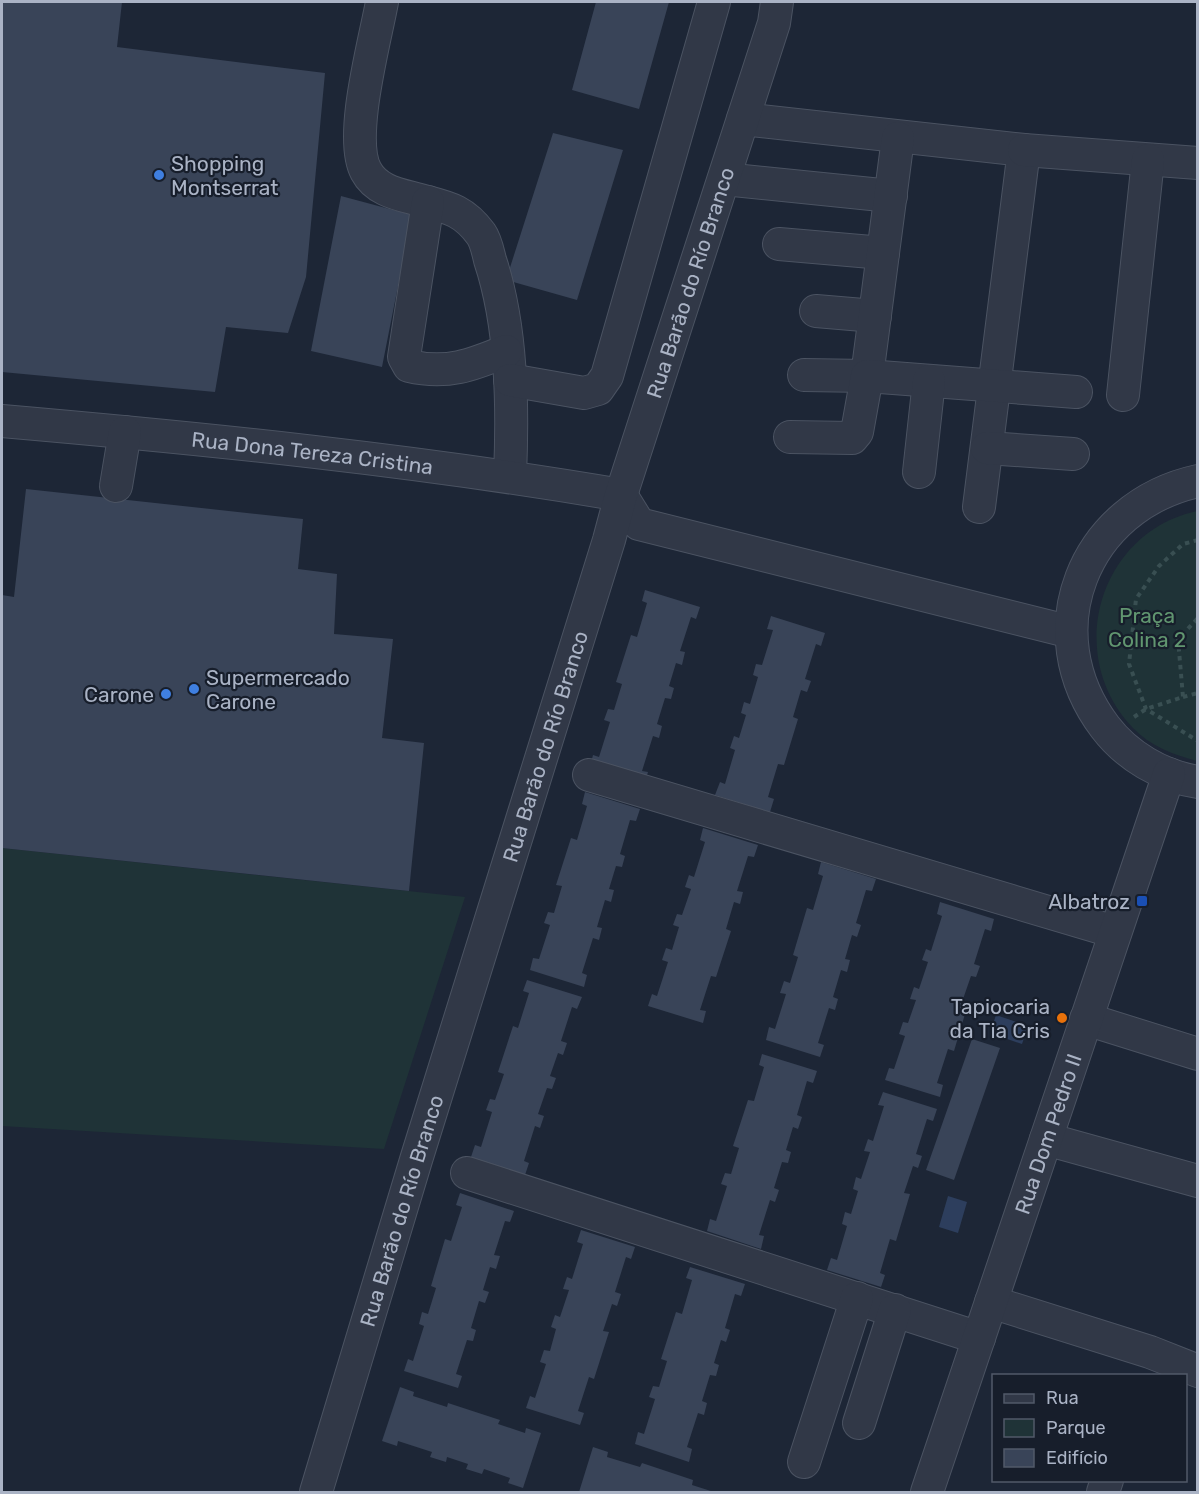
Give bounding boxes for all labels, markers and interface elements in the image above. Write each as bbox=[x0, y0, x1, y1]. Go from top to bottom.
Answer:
place label: Shopping Montserrat bbox=[171, 151, 278, 200]
street label: Rua Barão do Río Branco bbox=[641, 164, 739, 401]
marker: Shopping Montserrat bbox=[152, 168, 166, 182]
street label: Rua Dona Tereza Cristina bbox=[190, 426, 435, 479]
park label: Praça Colina 2 bbox=[1108, 603, 1186, 652]
street label: Rua Barão do Río Branco bbox=[497, 628, 593, 865]
place label: Supermercado Carone bbox=[206, 665, 350, 714]
place label: Carone bbox=[84, 682, 154, 707]
marker: Supermercado Carone bbox=[187, 682, 201, 696]
marker: Carone bbox=[159, 687, 173, 701]
place label: Albatroz bbox=[1048, 889, 1130, 914]
marker: Albatroz bbox=[1135, 894, 1149, 908]
place label: Tapiocaria da Tia Cris bbox=[950, 994, 1050, 1043]
marker: Tapiocaria da Tia Cris bbox=[1055, 1011, 1069, 1025]
street label: Rua Dom Pedro II bbox=[1009, 1050, 1086, 1217]
street label: Rua Barão do Río Branco bbox=[354, 1092, 448, 1329]
legend bbox=[992, 1374, 1187, 1482]
text: Rua bbox=[1046, 1387, 1079, 1409]
text: Parque bbox=[1046, 1417, 1106, 1439]
text: Edifício bbox=[1046, 1447, 1108, 1469]

